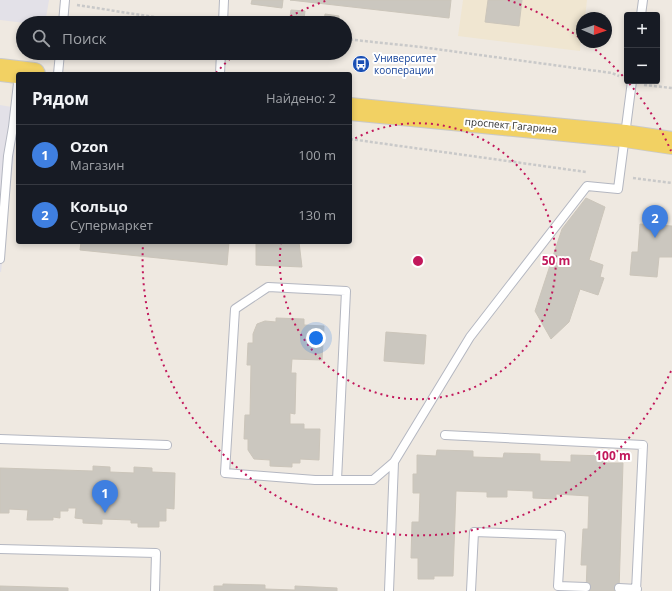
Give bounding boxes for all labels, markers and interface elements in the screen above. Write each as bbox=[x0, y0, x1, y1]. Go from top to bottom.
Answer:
north arrow bbox=[576, 12, 612, 48]
map controls bbox=[624, 12, 660, 84]
button: + bbox=[624, 12, 660, 48]
search box bbox=[16, 16, 352, 60]
icon: search bbox=[30, 27, 52, 49]
text: Поиск bbox=[62, 28, 106, 48]
button: − bbox=[624, 48, 660, 84]
place label: Университет кооперации bbox=[374, 51, 437, 77]
bus stop icon: Университет кооперации bbox=[351, 54, 371, 74]
text: Рядом bbox=[32, 87, 89, 110]
text: Найдено: 2 bbox=[266, 89, 336, 107]
street label: проспект Гагарина bbox=[464, 114, 558, 136]
text: Ozon bbox=[70, 136, 108, 156]
text: 1 bbox=[41, 146, 49, 164]
text: 100 m bbox=[298, 146, 336, 164]
text: Магазин bbox=[70, 156, 125, 174]
text: Кольцо bbox=[70, 196, 128, 216]
pin: 2 bbox=[642, 205, 668, 238]
text: 2 bbox=[41, 206, 49, 224]
text: 130 m bbox=[298, 206, 336, 224]
text: Супермаркет bbox=[70, 216, 153, 234]
text: 50 m bbox=[542, 252, 570, 269]
centre of rings bbox=[411, 254, 425, 268]
your location bbox=[306, 328, 326, 348]
text: 100 m bbox=[595, 447, 631, 464]
pin: 1 bbox=[92, 480, 118, 513]

